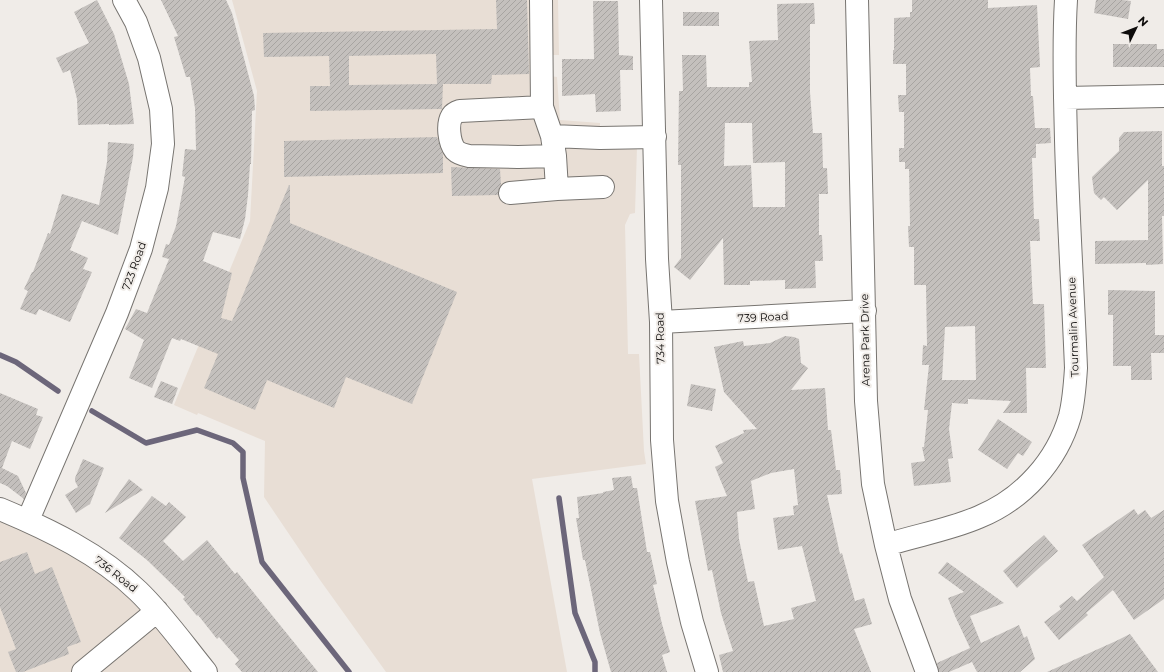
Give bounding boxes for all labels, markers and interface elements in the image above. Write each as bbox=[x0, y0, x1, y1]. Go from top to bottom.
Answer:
north arrow bbox=[1116, 8, 1156, 48]
text: N bbox=[1135, 13, 1151, 29]
street label: 723 Road bbox=[119, 240, 149, 292]
street label: Tourmalin Avenue bbox=[1064, 276, 1082, 377]
street label: Arena Park Drive bbox=[857, 293, 873, 386]
street label: 739 Road bbox=[737, 309, 789, 325]
street label: 734 Road bbox=[653, 312, 667, 364]
street label: 736 Road bbox=[92, 553, 140, 595]

